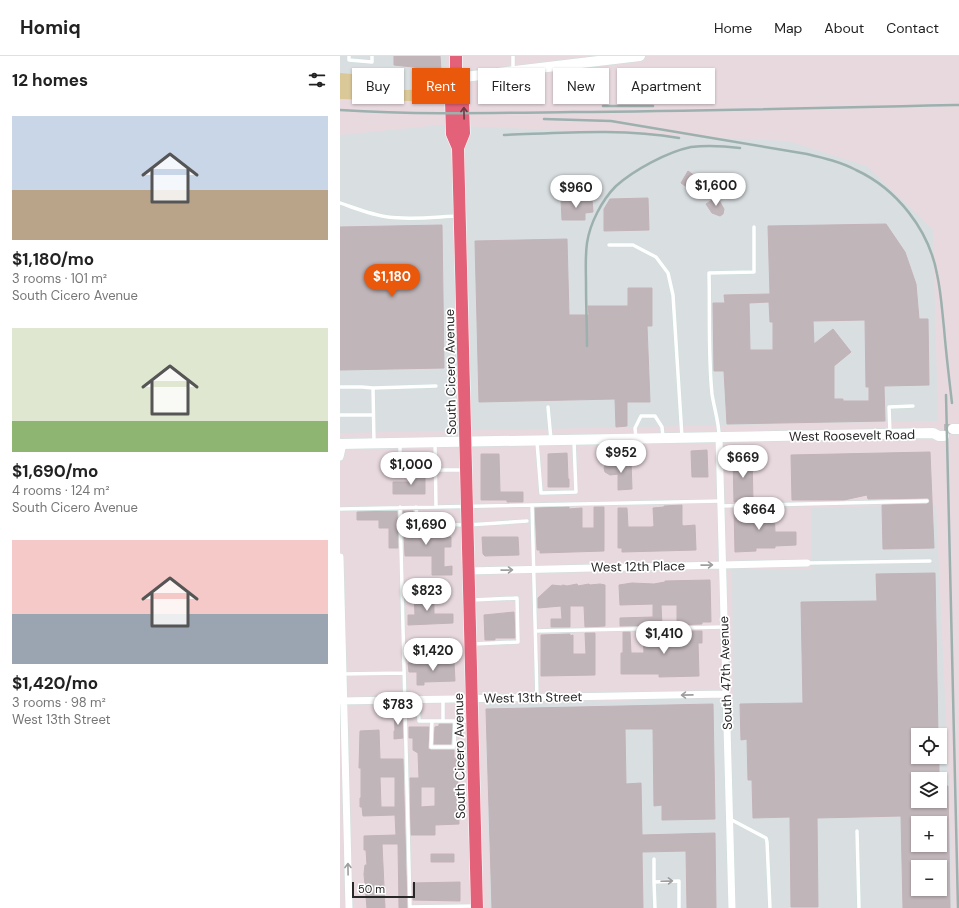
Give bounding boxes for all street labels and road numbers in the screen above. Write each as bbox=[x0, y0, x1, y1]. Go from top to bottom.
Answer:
street label: South Cicero Avenue bbox=[441, 309, 460, 435]
street label: West Roosevelt Road bbox=[789, 426, 915, 445]
street label: West 12th Place bbox=[591, 557, 685, 576]
street label: South 47th Avenue bbox=[715, 616, 736, 730]
street label: West 13th Street bbox=[484, 688, 583, 707]
street label: South Cicero Avenue bbox=[450, 693, 469, 819]

